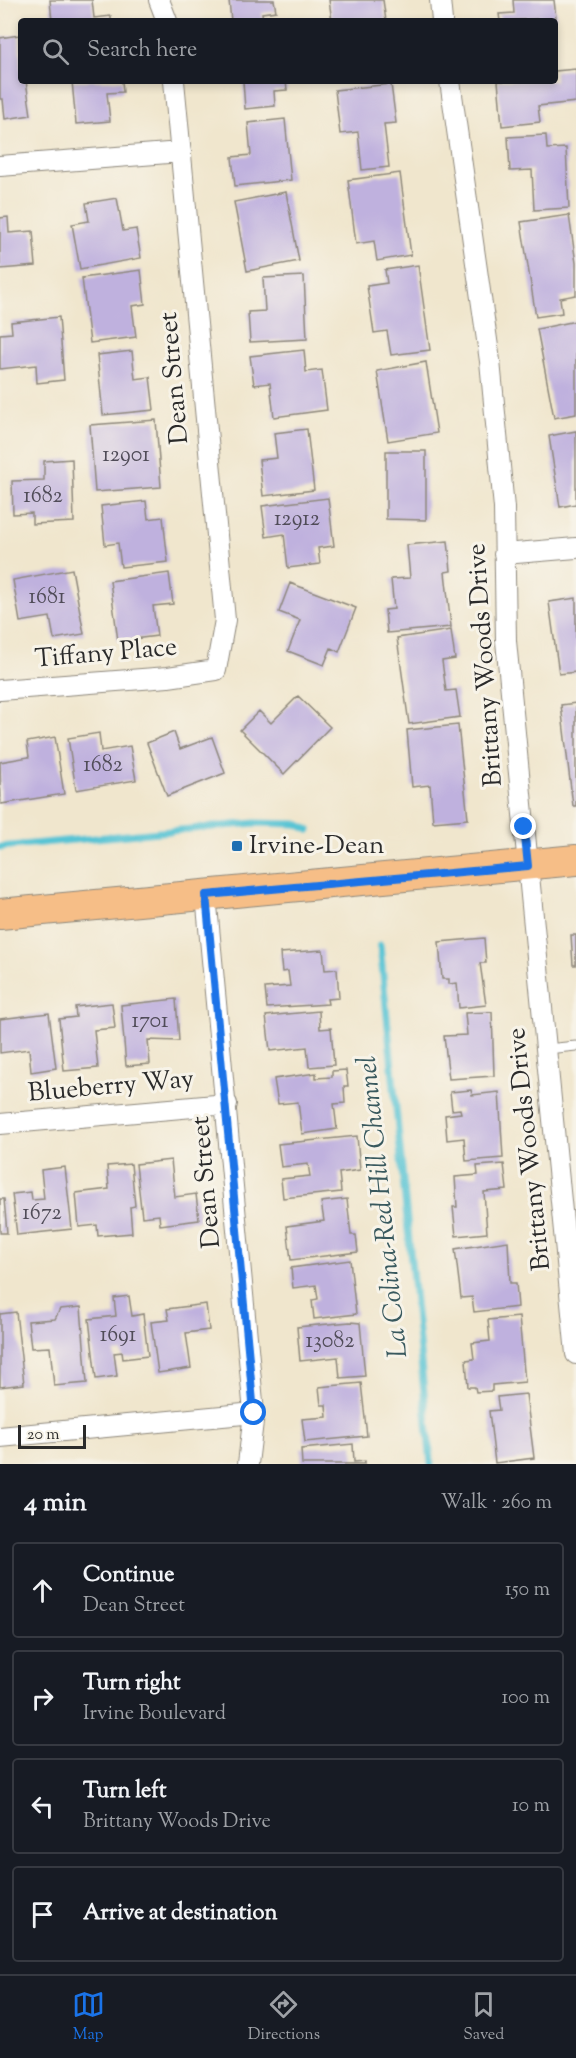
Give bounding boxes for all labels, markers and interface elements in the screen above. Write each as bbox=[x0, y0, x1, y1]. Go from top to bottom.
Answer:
search box bbox=[18, 18, 558, 84]
icon: search bbox=[39, 35, 72, 68]
text: Search here bbox=[87, 35, 197, 67]
street label: Dean Street bbox=[151, 310, 199, 446]
house number: 12901 bbox=[102, 440, 150, 472]
house number: 1682 bbox=[23, 481, 63, 513]
house number: 12912 bbox=[274, 504, 320, 536]
street label: Brittany Woods Drive bbox=[459, 542, 513, 788]
house number: 1681 bbox=[29, 582, 66, 614]
street label: Tiffany Place bbox=[33, 629, 179, 679]
house number: 1682 bbox=[83, 750, 123, 782]
route end bbox=[510, 813, 536, 839]
place label: Irvine-Dean bbox=[249, 828, 384, 865]
marker: Irvine-Dean bbox=[230, 839, 244, 853]
house number: 1701 bbox=[132, 1006, 169, 1038]
street label: Brittany Woods Drive bbox=[499, 1026, 561, 1272]
water label: La Colina-Red Hill Channel bbox=[349, 1054, 419, 1360]
street label: Blueberry Way bbox=[27, 1061, 196, 1113]
street label: Dean Street bbox=[183, 1114, 231, 1250]
house number: 1672 bbox=[22, 1198, 62, 1230]
house number: 1691 bbox=[100, 1320, 137, 1352]
house number: 13082 bbox=[306, 1326, 354, 1358]
route start bbox=[240, 1399, 266, 1425]
scale bar bbox=[18, 1422, 86, 1450]
text: 20 m bbox=[27, 1424, 60, 1447]
text: 4 min bbox=[24, 1485, 87, 1522]
text: Walk · 260 m bbox=[441, 1489, 552, 1518]
text: Continue bbox=[83, 1560, 174, 1592]
icon: ahead bbox=[26, 1574, 59, 1607]
text: 150 m bbox=[505, 1576, 550, 1605]
text: Dean Street bbox=[83, 1592, 185, 1621]
text: Turn right bbox=[83, 1668, 180, 1700]
icon: right bbox=[26, 1682, 59, 1715]
text: 100 m bbox=[501, 1684, 550, 1713]
text: Irvine Boulevard bbox=[83, 1700, 226, 1729]
text: Turn left bbox=[83, 1776, 166, 1808]
icon: left bbox=[26, 1790, 59, 1823]
text: 10 m bbox=[512, 1792, 550, 1821]
text: Brittany Woods Drive bbox=[83, 1808, 271, 1837]
icon: arrive bbox=[26, 1898, 59, 1931]
text: Arrive at destination bbox=[83, 1898, 278, 1930]
tab: Map bbox=[72, 1988, 105, 2047]
tab: Directions bbox=[248, 1988, 320, 2047]
tab: Saved bbox=[463, 1988, 504, 2047]

